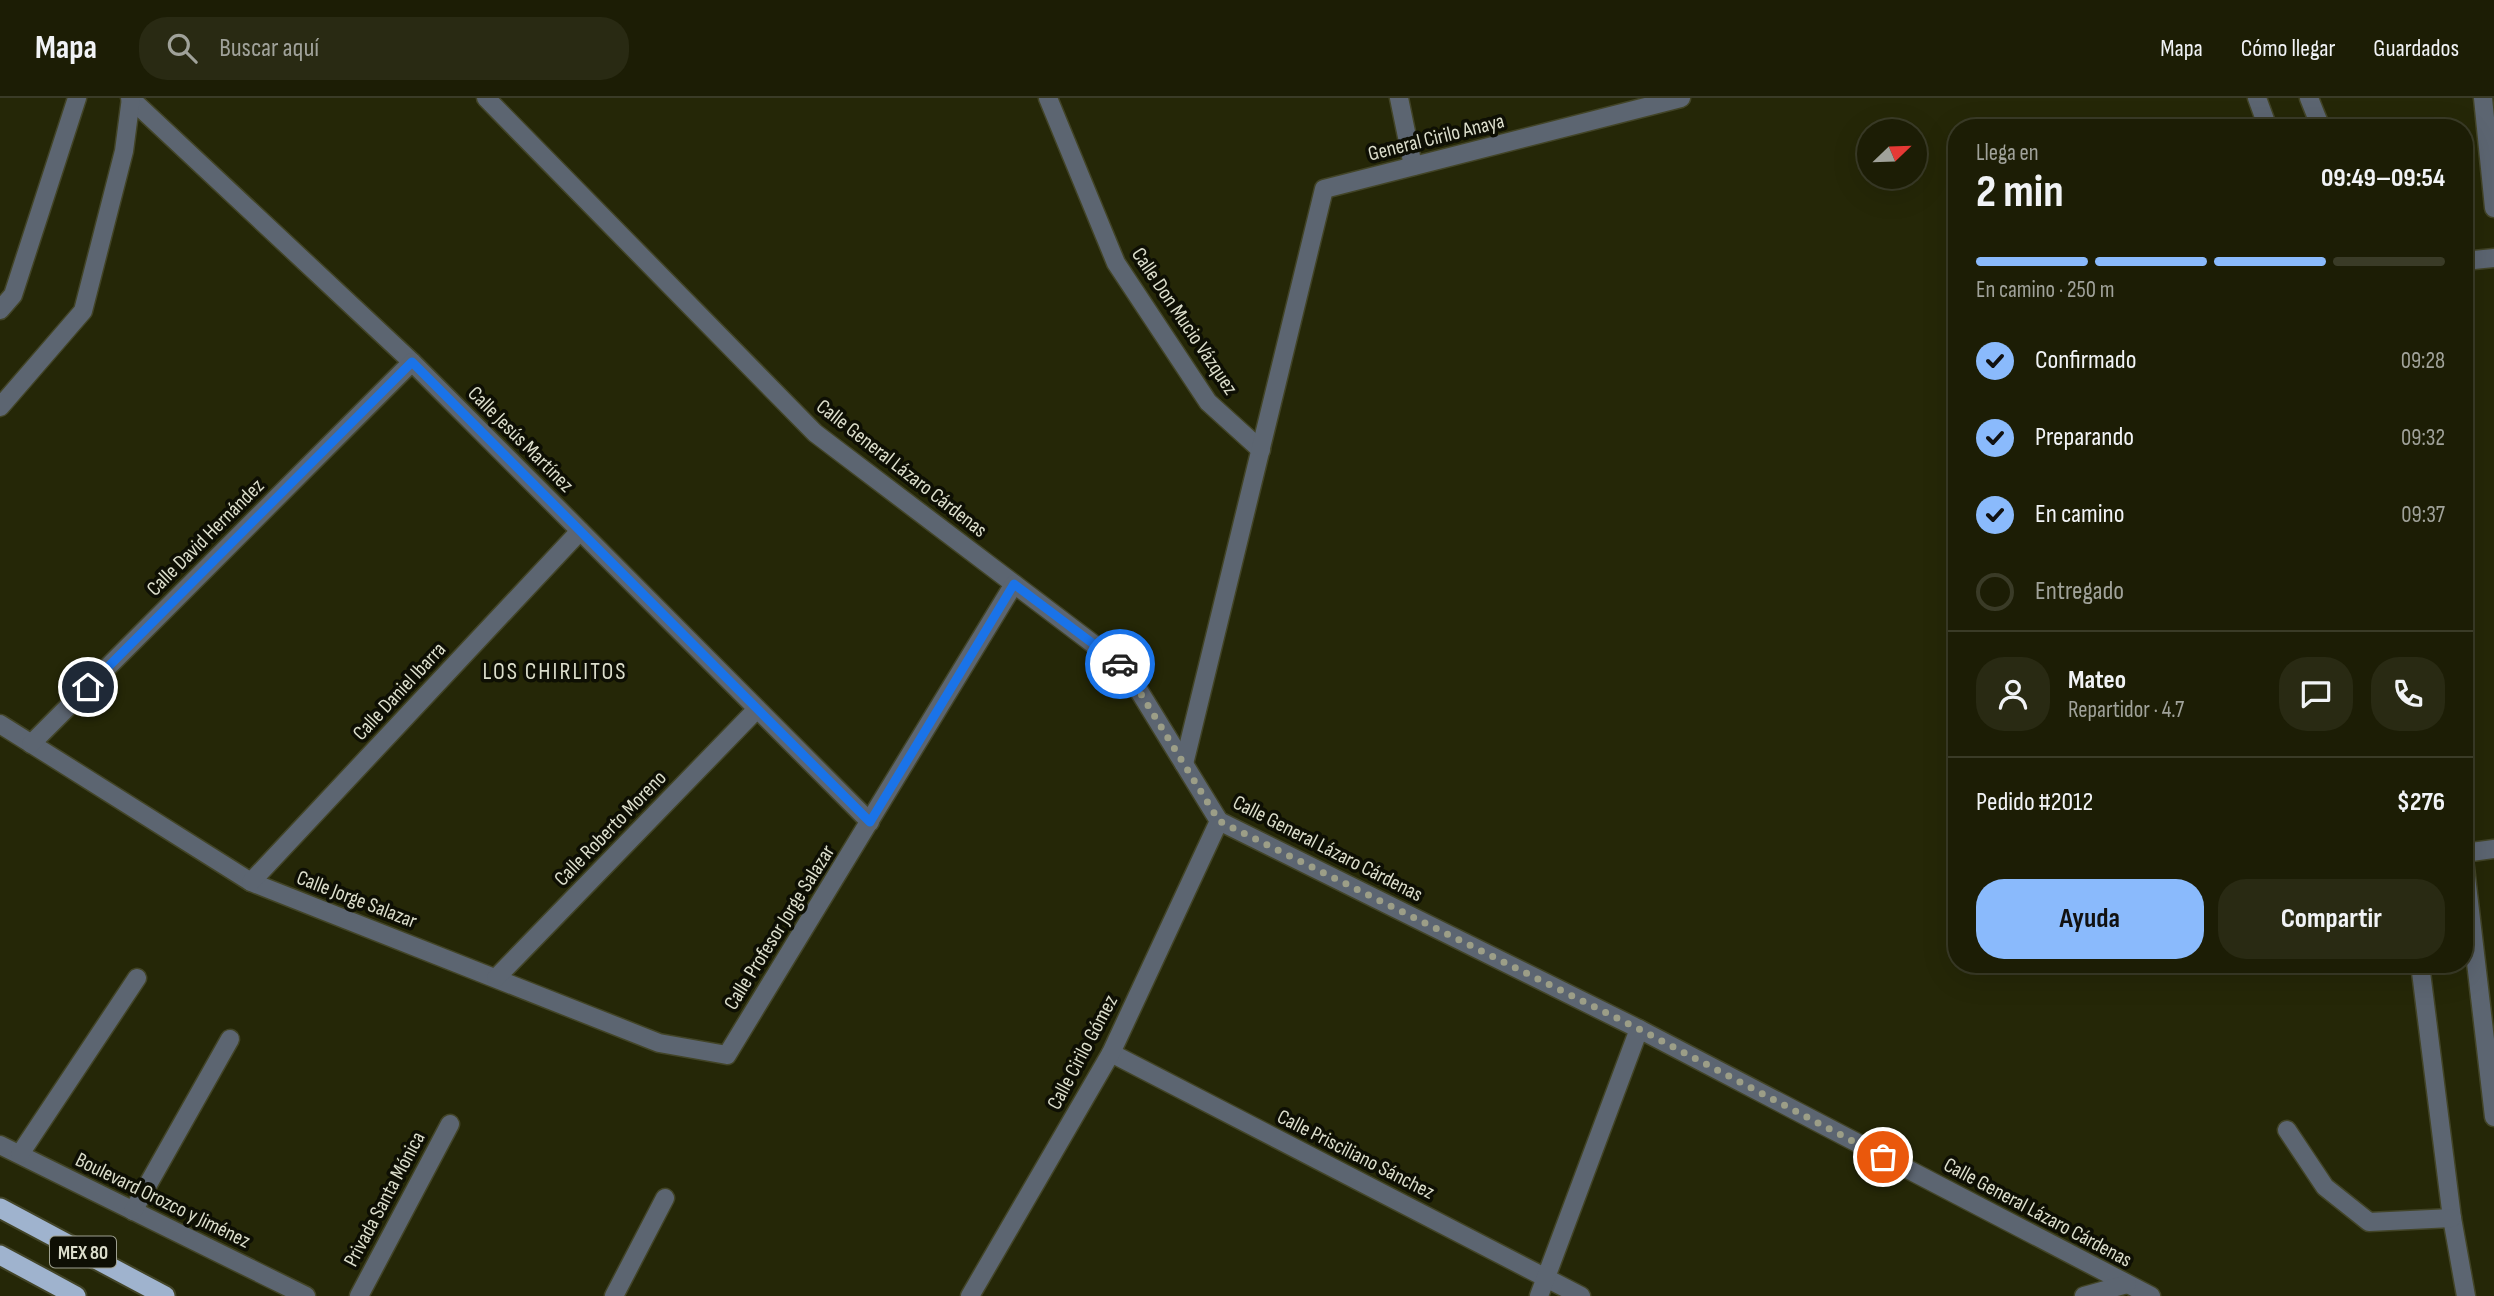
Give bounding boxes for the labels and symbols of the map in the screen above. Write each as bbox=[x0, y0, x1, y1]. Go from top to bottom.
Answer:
street label: General Cirilo Anaya bbox=[1365, 108, 1507, 166]
north arrow bbox=[1857, 119, 1927, 189]
street label: Calle Don Mucio Vázquez bbox=[1126, 243, 1243, 400]
street label: Calle Jesús Martínez bbox=[462, 381, 579, 498]
street label: Calle General Lázaro Cárdenas bbox=[811, 394, 992, 543]
street label: Calle David Hernández bbox=[141, 473, 270, 601]
courier bbox=[1085, 629, 1155, 699]
street label: Calle Daniel Ibarra bbox=[348, 637, 451, 746]
pin bbox=[58, 657, 118, 717]
district label: LOS CHIRLITOS bbox=[482, 657, 628, 686]
street label: Calle Roberto Moreno bbox=[549, 766, 672, 891]
street label: Calle General Lázaro Cárdenas bbox=[1229, 790, 1427, 907]
street label: Calle Profesor Jorge Salazar bbox=[719, 840, 840, 1014]
street label: Calle Jorge Salazar bbox=[293, 865, 420, 934]
street label: Calle Cirilo Gómez bbox=[1042, 990, 1123, 1114]
street label: Calle Prisciliano Sánchez bbox=[1273, 1104, 1439, 1205]
pin bbox=[1853, 1127, 1913, 1187]
street label: Privada Santa Mónica bbox=[338, 1128, 430, 1271]
street label: Boulevard Orozco y Jiménez bbox=[71, 1147, 255, 1254]
street label: Calle General Lázaro Cárdenas bbox=[1939, 1152, 2136, 1273]
road number: MEX 80 bbox=[50, 1236, 116, 1268]

